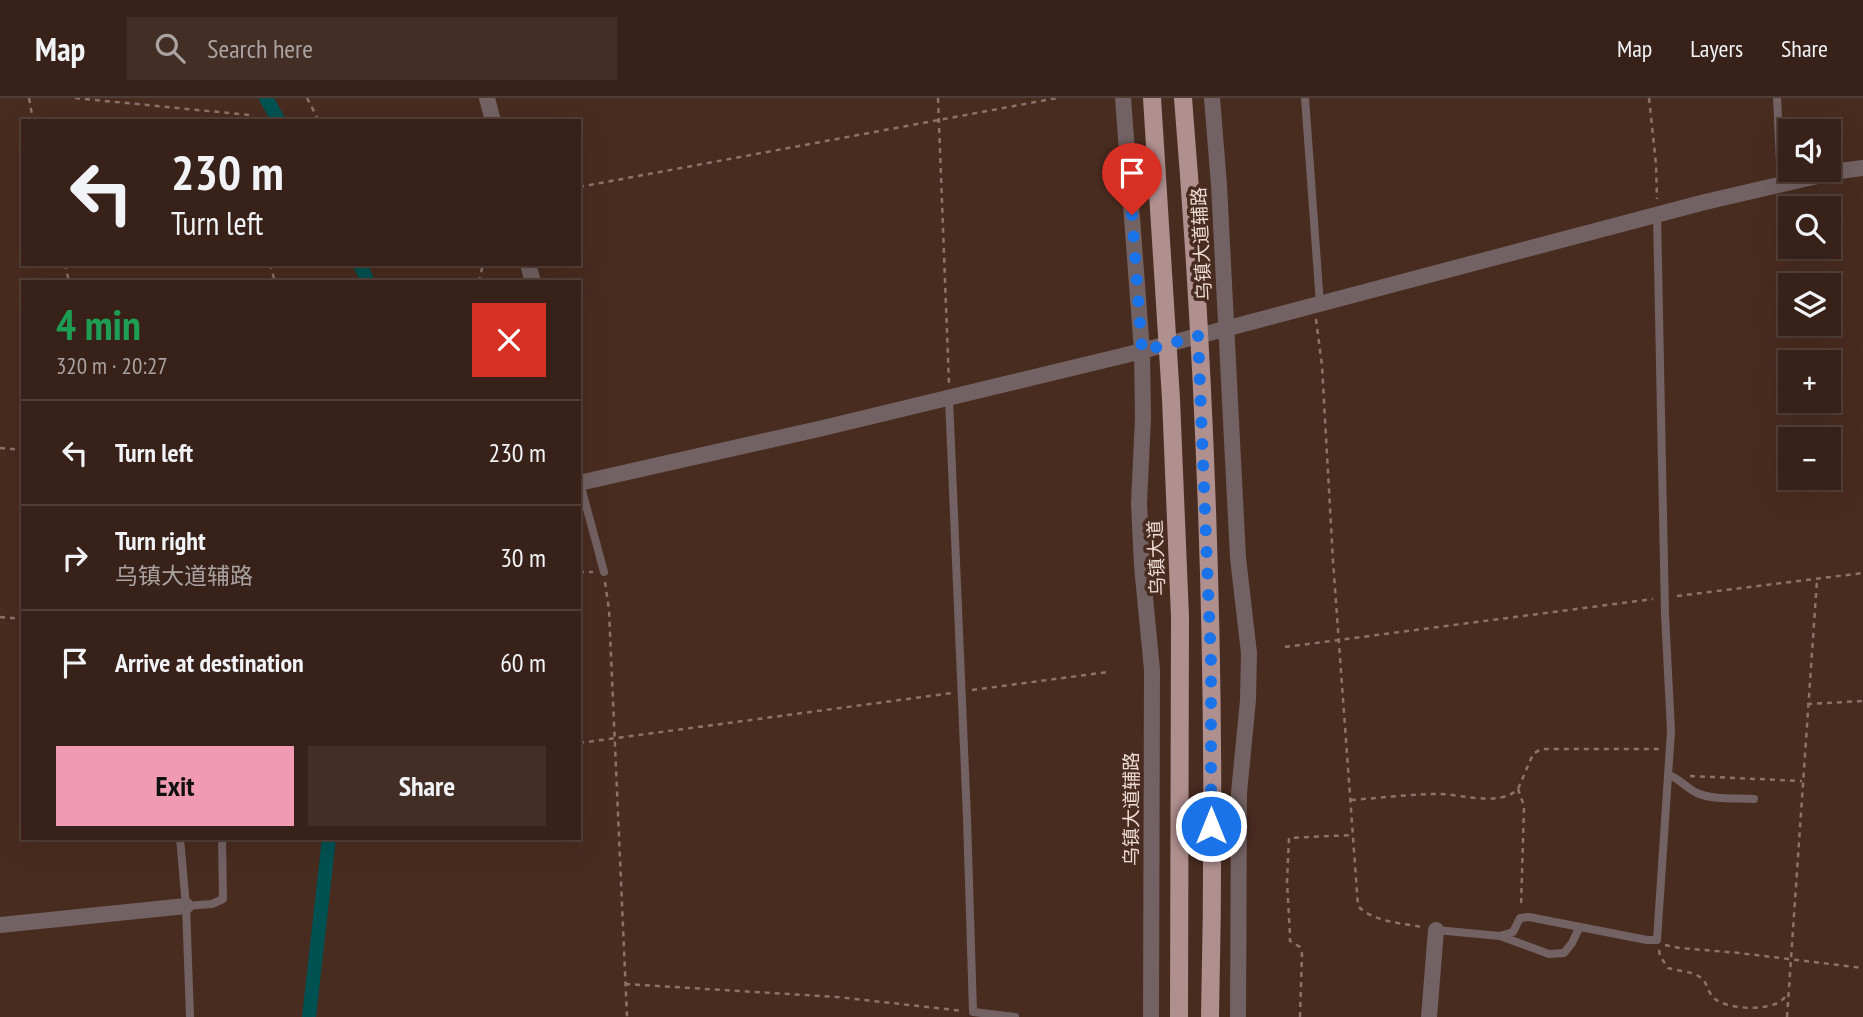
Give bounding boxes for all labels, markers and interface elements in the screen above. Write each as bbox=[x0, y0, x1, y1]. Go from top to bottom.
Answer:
search box bbox=[127, 17, 617, 80]
text: Map bbox=[35, 27, 85, 70]
icon: search bbox=[151, 29, 189, 67]
text: Search here bbox=[207, 32, 313, 65]
text: Map bbox=[1617, 33, 1652, 64]
text: Layers bbox=[1690, 33, 1743, 64]
text: Share bbox=[1781, 33, 1828, 64]
map controls bbox=[1778, 119, 1841, 490]
button: sound bbox=[1778, 119, 1841, 182]
text: 230 m bbox=[171, 140, 284, 204]
pin bbox=[1102, 143, 1162, 215]
icon: left bbox=[56, 147, 147, 238]
icon: arrive bbox=[1113, 154, 1151, 192]
street label: 乌镇大道辅路 bbox=[1186, 186, 1216, 302]
button: search bbox=[1778, 196, 1841, 259]
text: Turn left bbox=[171, 202, 263, 244]
button: layers bbox=[1778, 273, 1841, 336]
text: 4 min bbox=[56, 297, 141, 352]
button: close bbox=[472, 303, 546, 377]
button: + bbox=[1778, 350, 1841, 413]
text: 320 m · 20:27 bbox=[56, 351, 168, 380]
button: − bbox=[1778, 427, 1841, 490]
icon: left bbox=[56, 434, 94, 472]
text: Turn left bbox=[115, 436, 193, 469]
text: 230 m bbox=[488, 436, 546, 469]
street label: 乌镇大道 bbox=[1143, 520, 1169, 596]
text: Turn right bbox=[115, 524, 206, 557]
icon: right bbox=[56, 539, 94, 577]
text: 30 m bbox=[500, 541, 546, 574]
text: 乌镇大道辅路 bbox=[115, 561, 253, 590]
icon: arrive bbox=[56, 644, 94, 682]
text: Arrive at destination bbox=[115, 646, 304, 679]
text: 60 m bbox=[500, 646, 546, 679]
button: Exit bbox=[56, 746, 294, 826]
button: Share bbox=[308, 746, 546, 826]
street label: 乌镇大道辅路 bbox=[1119, 752, 1143, 866]
position arrow bbox=[1174, 789, 1248, 863]

